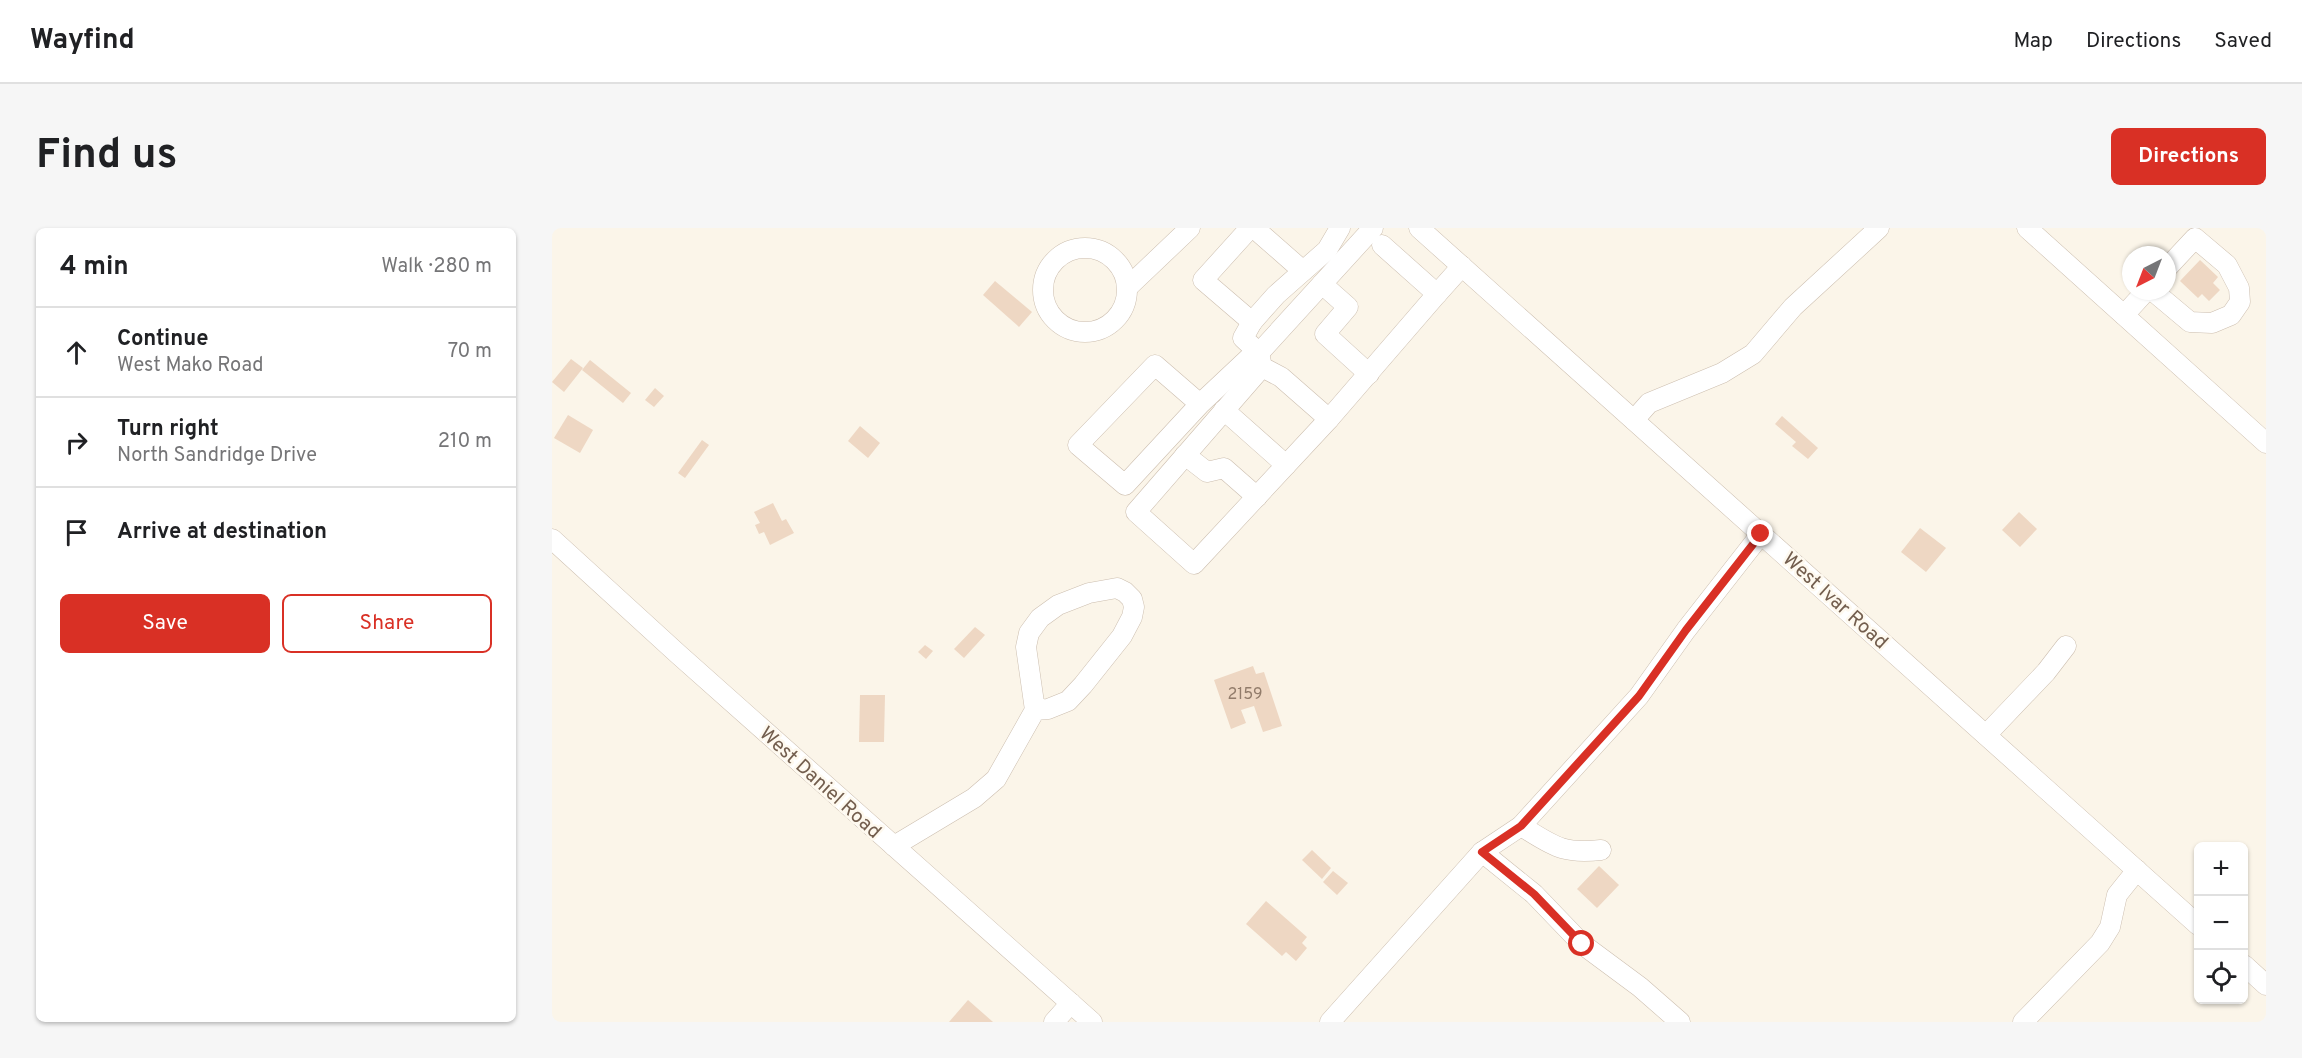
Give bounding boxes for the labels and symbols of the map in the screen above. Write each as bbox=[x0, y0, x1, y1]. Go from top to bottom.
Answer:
north arrow bbox=[2122, 246, 2176, 300]
route end bbox=[1747, 520, 1773, 546]
street label: West Ivar Road bbox=[1776, 547, 1893, 656]
house number: 2159 bbox=[1227, 685, 1263, 705]
street label: West Daniel Road bbox=[753, 722, 886, 845]
route start bbox=[1568, 930, 1594, 956]

